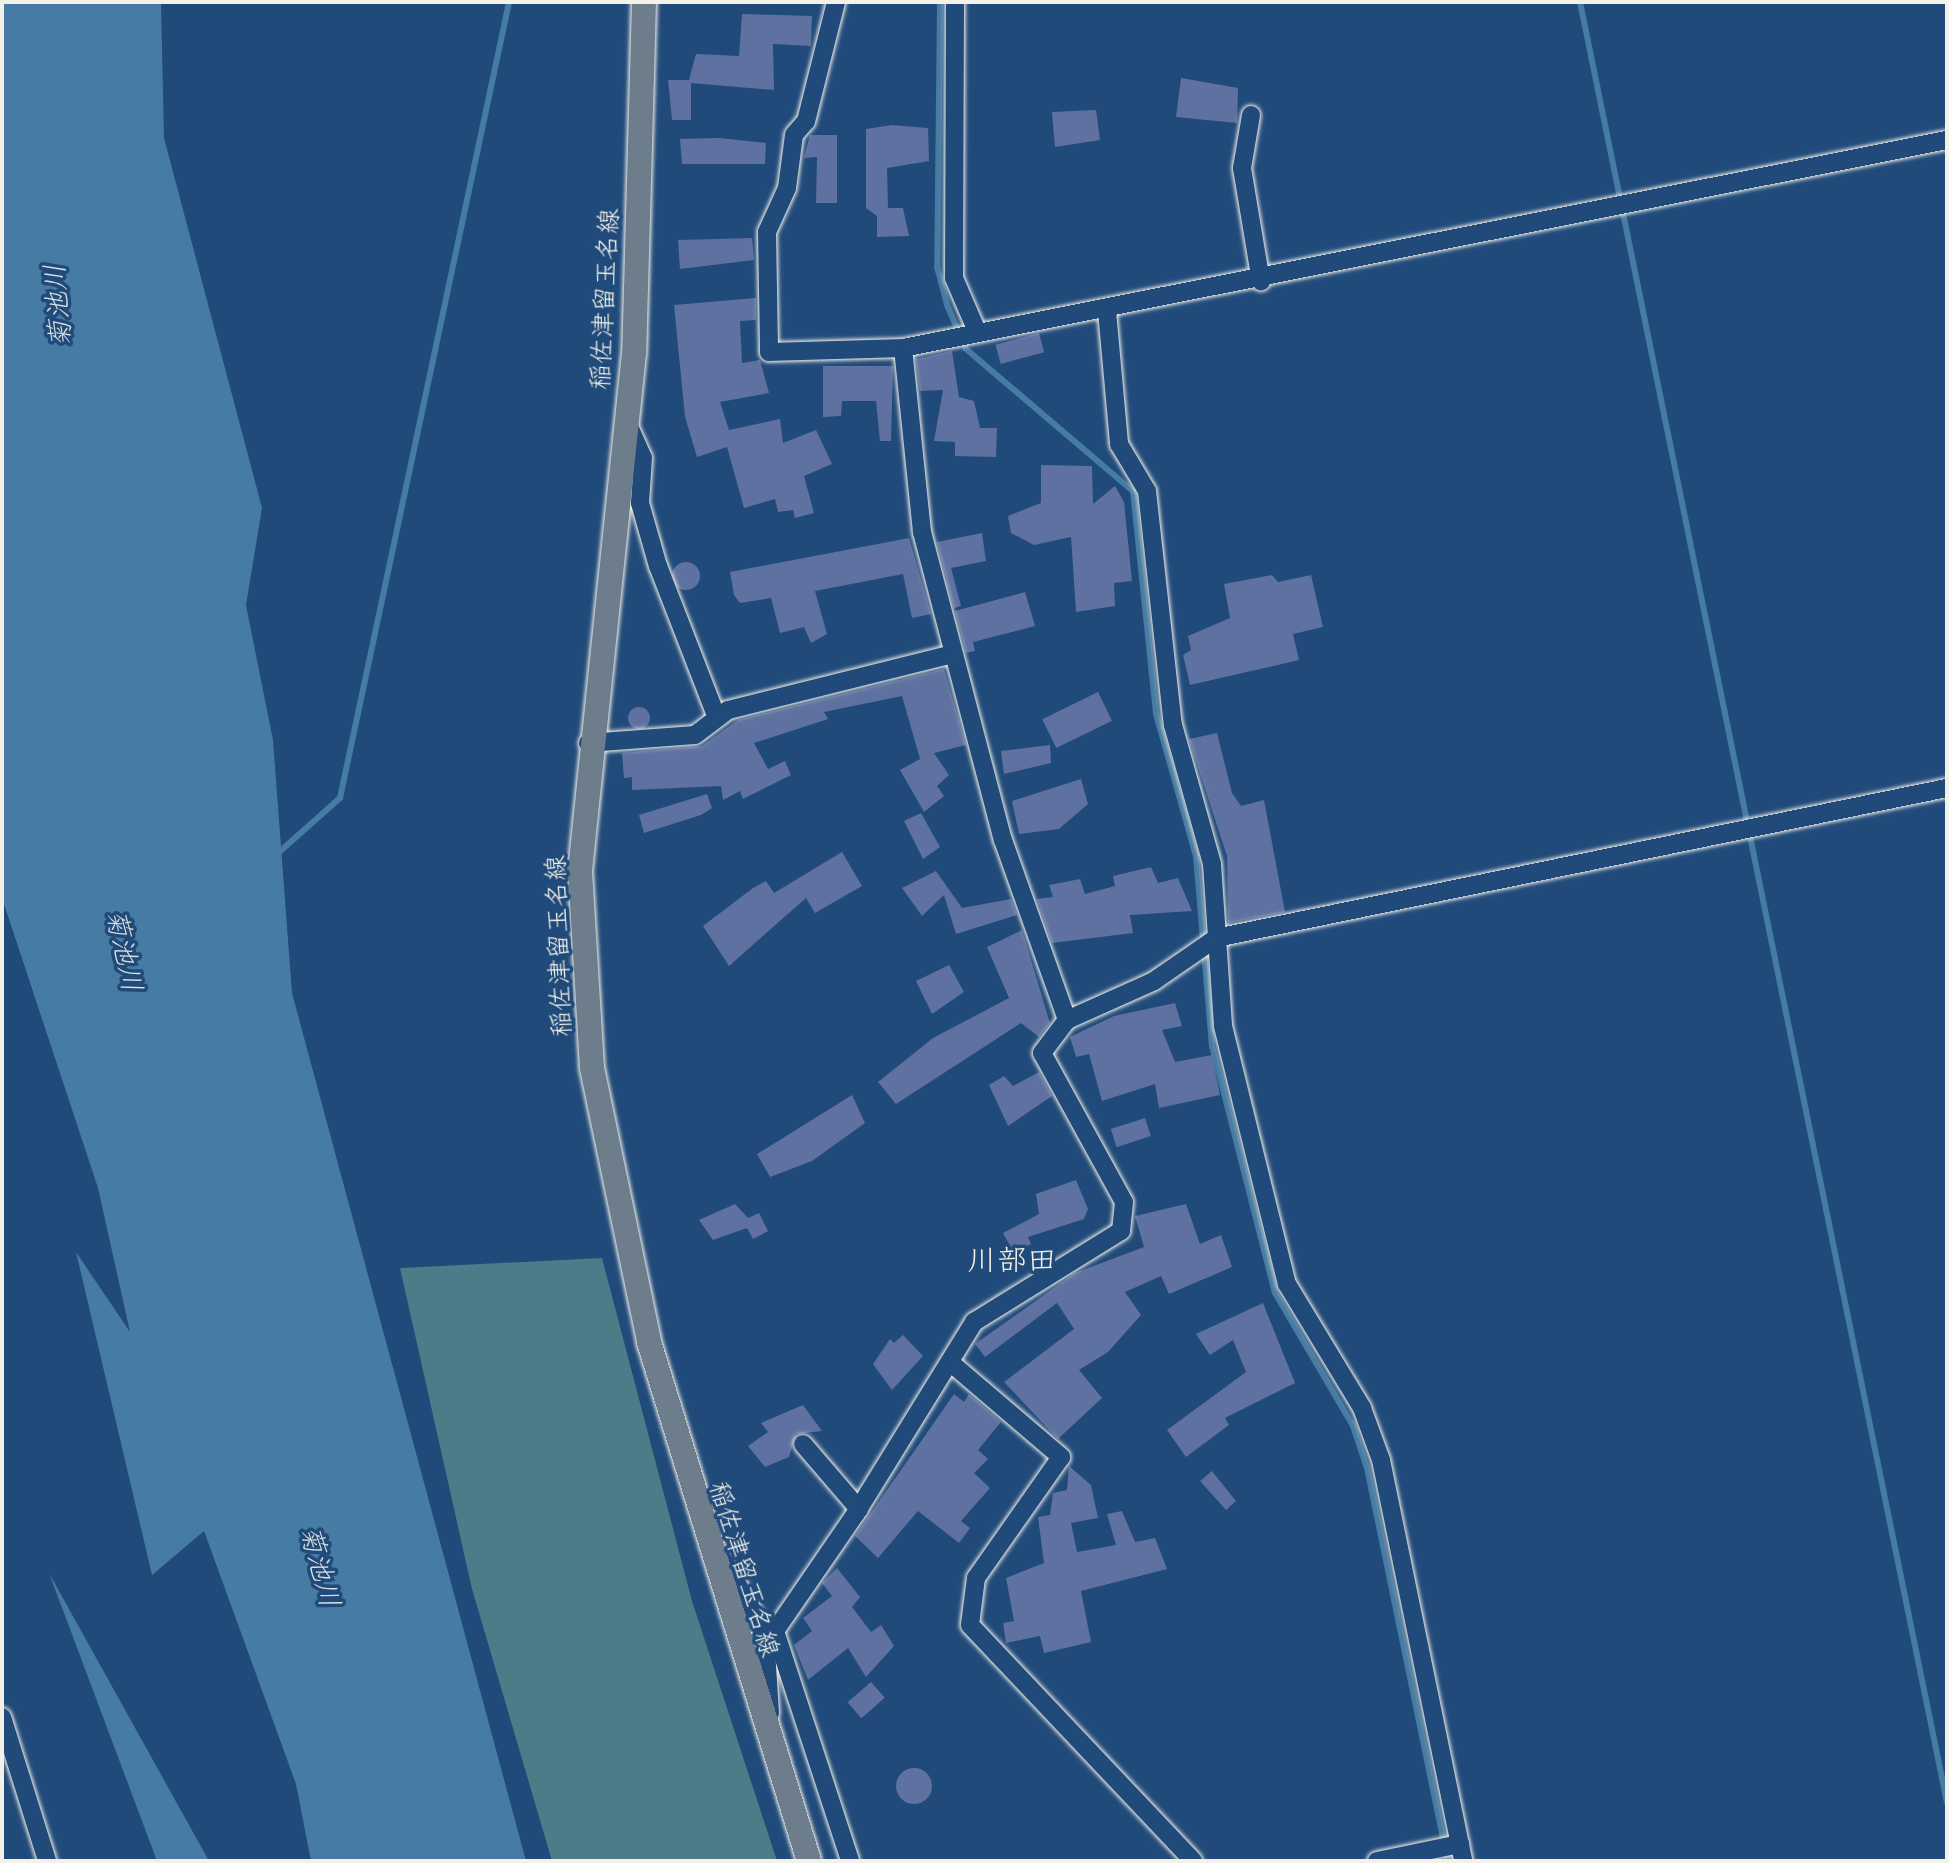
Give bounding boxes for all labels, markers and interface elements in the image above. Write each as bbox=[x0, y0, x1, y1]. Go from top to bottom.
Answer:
street label: 稲佐津留玉名線 bbox=[584, 207, 624, 391]
water label: 菊池川 bbox=[36, 263, 76, 349]
street label: 稲佐津留玉名線 bbox=[539, 855, 577, 1037]
water label: 菊池川 bbox=[101, 905, 151, 995]
district label: 川部田 bbox=[967, 1240, 1057, 1276]
street label: 稲佐津留玉名線 bbox=[703, 1477, 787, 1661]
water label: 菊池川 bbox=[295, 1521, 349, 1611]

